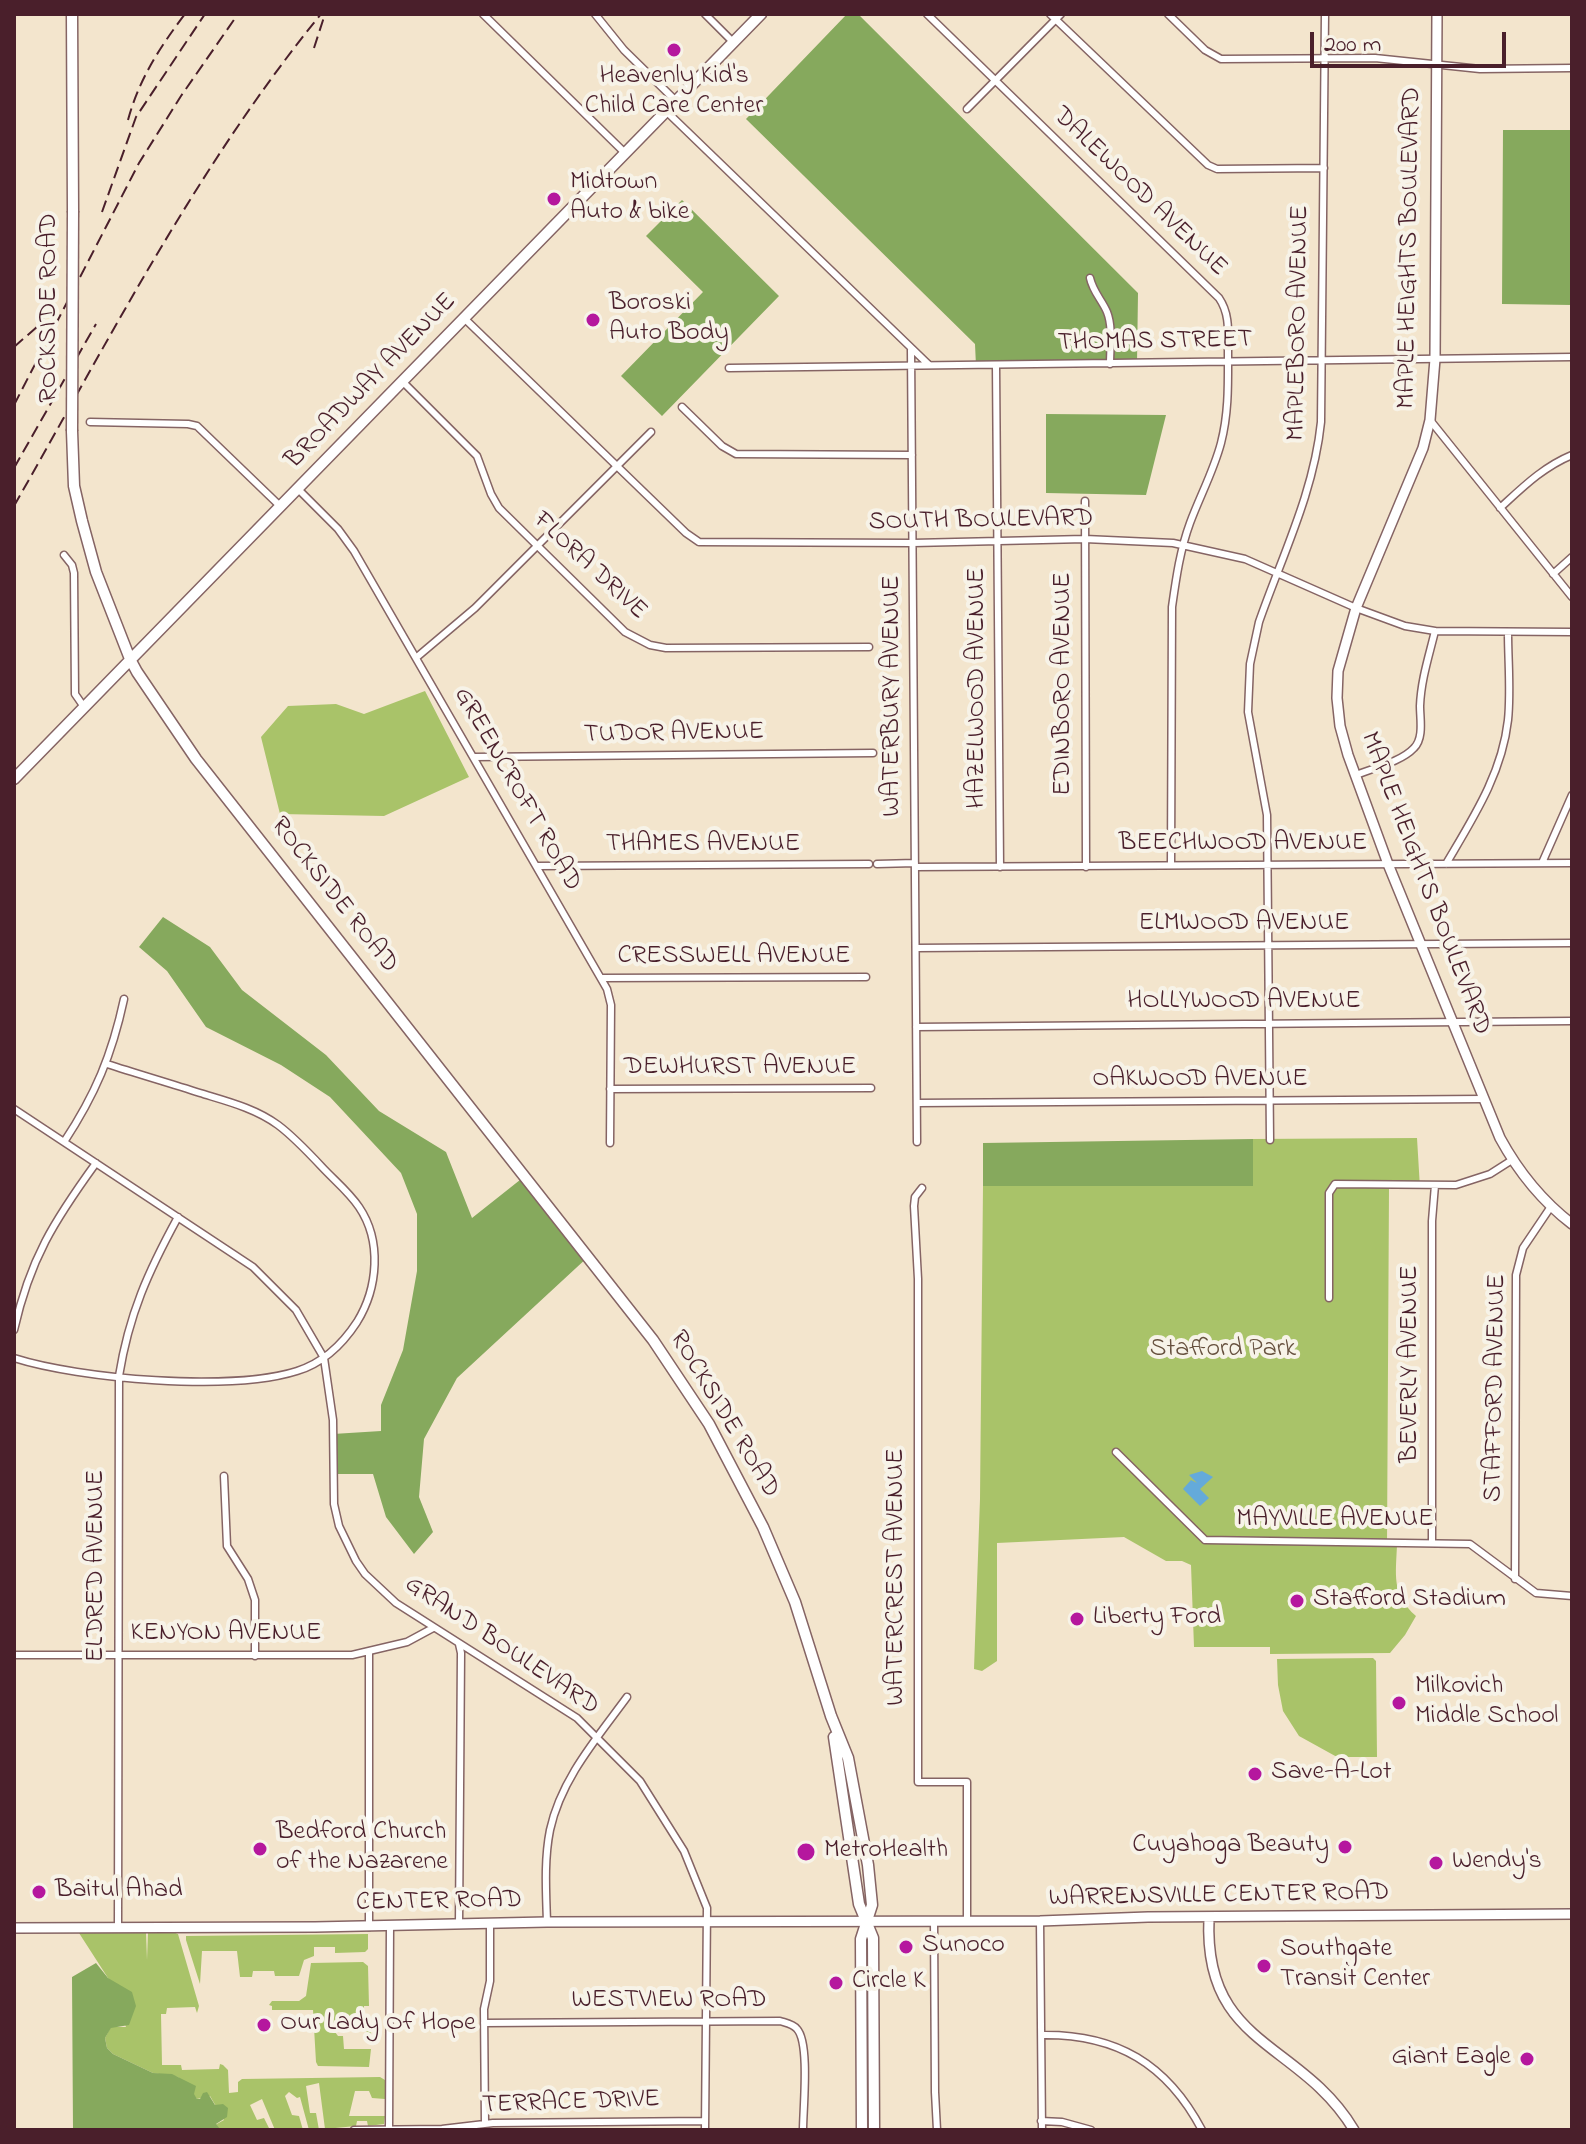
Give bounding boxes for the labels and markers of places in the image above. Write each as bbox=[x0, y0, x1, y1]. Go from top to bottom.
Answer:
marker: Heavenly Kid's Child Care Center bbox=[665, 41, 683, 59]
place label: Heavenly Kid's Child Care Center bbox=[585, 62, 763, 124]
place label: Midtown Auto & bike bbox=[570, 168, 689, 230]
marker: Midtown Auto & bike bbox=[545, 190, 563, 208]
place label: Boroski Auto Body bbox=[609, 289, 729, 350]
marker: Boroski Auto Body bbox=[584, 311, 602, 329]
place label: Stafford Stadium bbox=[1313, 1585, 1506, 1617]
marker: Stafford Stadium bbox=[1288, 1592, 1306, 1610]
place label: Liberty Ford bbox=[1093, 1603, 1221, 1635]
marker: Liberty Ford bbox=[1068, 1610, 1086, 1628]
place label: Milkovich Middle School bbox=[1415, 1672, 1558, 1734]
marker: Milkovich Middle School bbox=[1390, 1694, 1408, 1712]
place label: Save-A-Lot bbox=[1271, 1758, 1392, 1790]
marker: Save-A-Lot bbox=[1246, 1765, 1264, 1783]
place label: Bedford Church of the Nazarene bbox=[276, 1818, 448, 1880]
place label: Cuyahoga Beauty bbox=[1132, 1831, 1329, 1863]
place label: MetroHealth bbox=[824, 1836, 948, 1868]
marker: Cuyahoga Beauty bbox=[1336, 1838, 1354, 1856]
marker: Bedford Church of the Nazarene bbox=[251, 1840, 269, 1858]
marker: MetroHealth bbox=[795, 1841, 817, 1863]
place label: Wendy's bbox=[1452, 1847, 1542, 1879]
marker: Wendy's bbox=[1427, 1854, 1445, 1872]
place label: Baitul Ahad bbox=[55, 1876, 183, 1908]
marker: Baitul Ahad bbox=[30, 1883, 48, 1901]
place label: Sunoco bbox=[922, 1931, 1005, 1963]
place label: Southgate Transit Center bbox=[1280, 1935, 1430, 1996]
marker: Sunoco bbox=[897, 1938, 915, 1956]
marker: Southgate Transit Center bbox=[1255, 1957, 1273, 1975]
place label: Circle K bbox=[852, 1967, 926, 1999]
marker: Circle K bbox=[827, 1974, 845, 1992]
place label: Our Lady Of Hope bbox=[280, 2009, 476, 2041]
marker: Our Lady Of Hope bbox=[255, 2016, 273, 2034]
place label: Giant Eagle bbox=[1391, 2043, 1511, 2075]
marker: Giant Eagle bbox=[1518, 2050, 1536, 2068]

